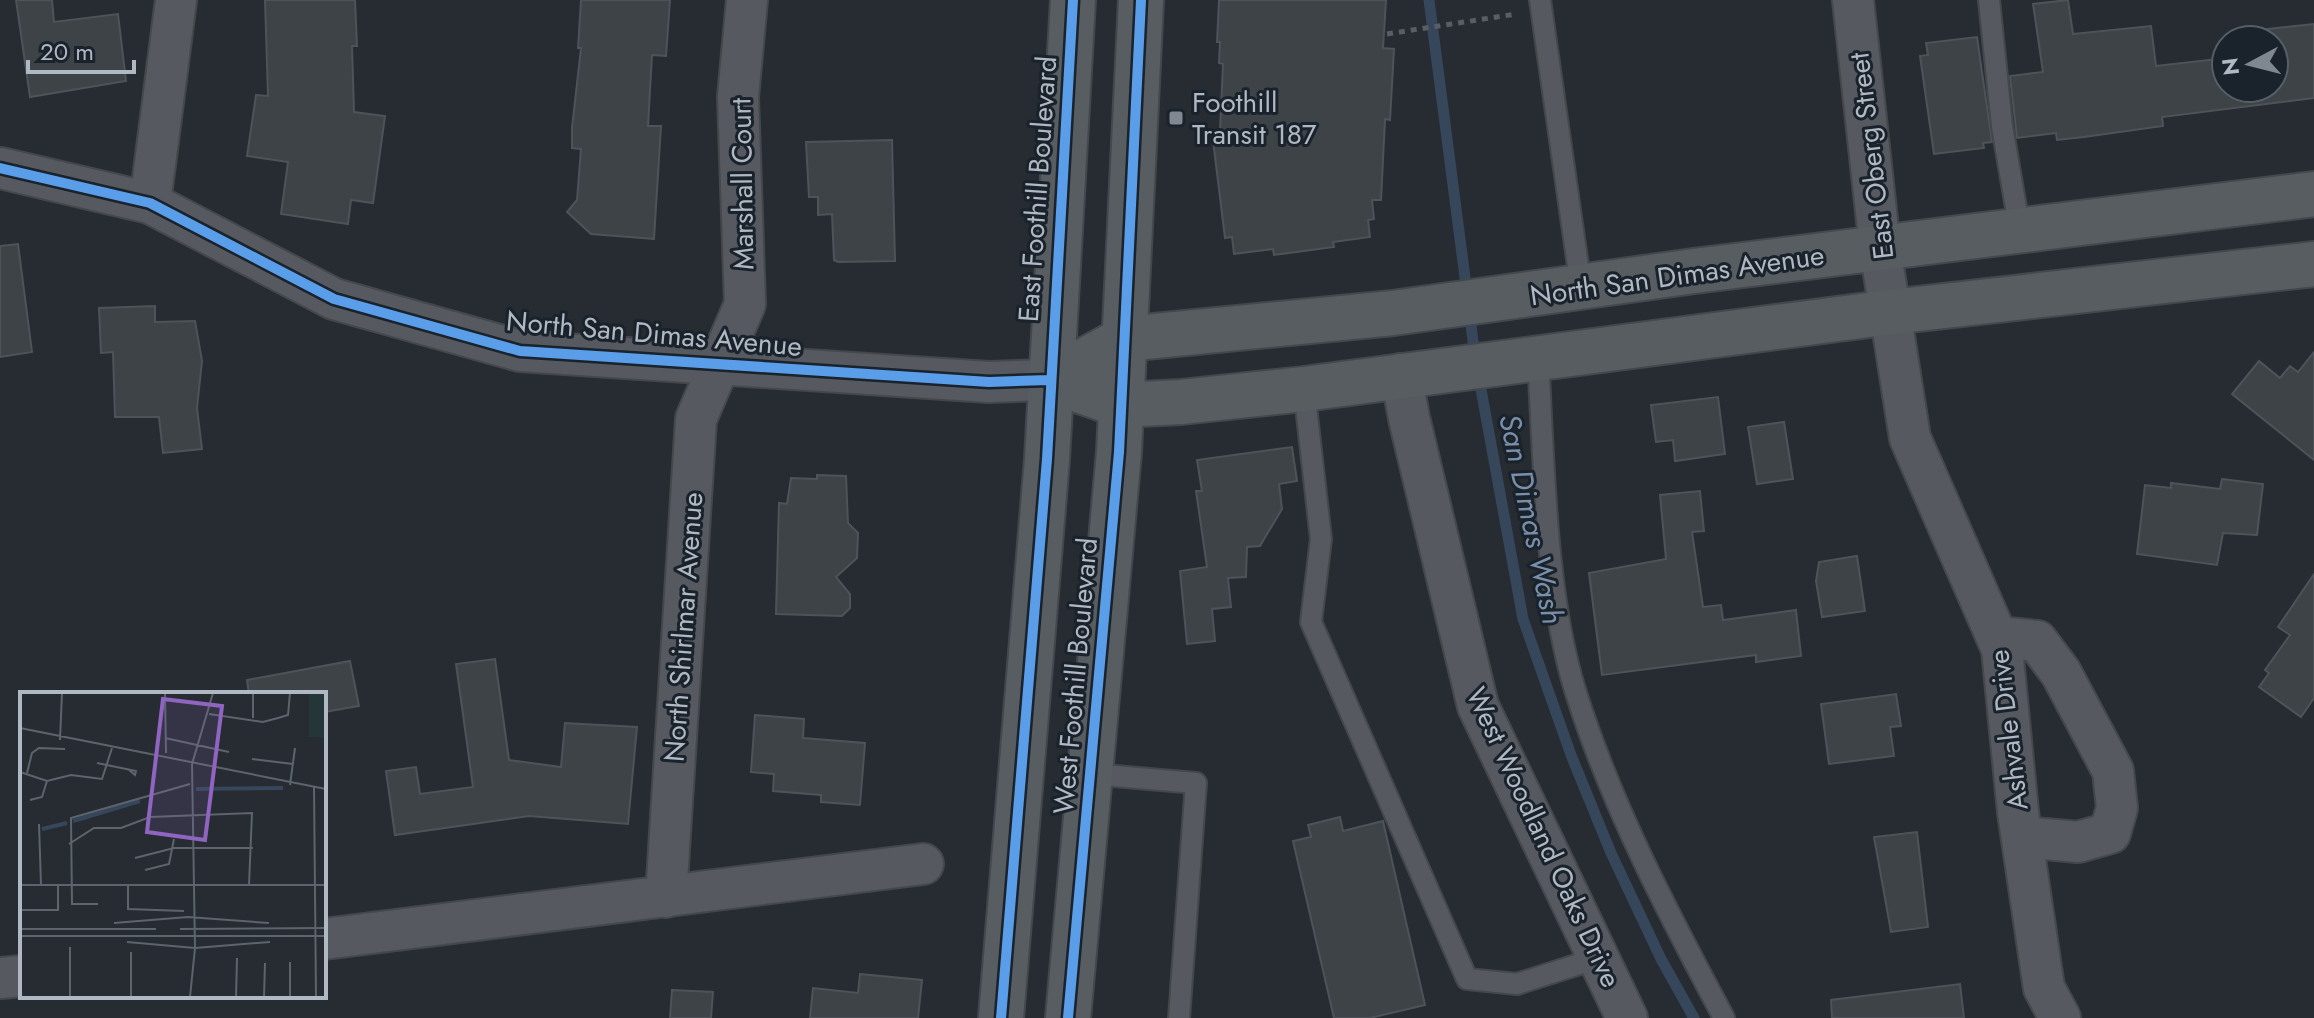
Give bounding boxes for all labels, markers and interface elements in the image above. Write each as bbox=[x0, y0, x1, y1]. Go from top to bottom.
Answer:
scale bar bbox=[28, 24, 134, 74]
north arrow bbox=[2210, 24, 2290, 104]
text: 20 m bbox=[40, 34, 94, 69]
street label: East Oberg Street bbox=[1838, 50, 1905, 262]
street label: East Foothill Boulevard bbox=[1008, 55, 1067, 323]
text: N bbox=[2213, 56, 2247, 77]
place label: Foothill Transit 187 bbox=[1192, 82, 1317, 155]
street label: Marshall Court bbox=[720, 97, 764, 270]
marker: Foothill Transit 187 bbox=[1167, 109, 1185, 127]
street label: North San Dimas Avenue bbox=[1527, 235, 1827, 316]
street label: North San Dimas Avenue bbox=[504, 300, 804, 367]
water label: San Dimas Wash bbox=[1488, 410, 1575, 628]
street label: North Shirlmar Avenue bbox=[654, 491, 713, 763]
street label: West Foothill Boulevard bbox=[1043, 536, 1108, 816]
street label: Ashvale Drive bbox=[1978, 647, 2039, 813]
street label: West Woodland Oaks Drive bbox=[1456, 680, 1631, 994]
inset map bbox=[20, 692, 326, 998]

